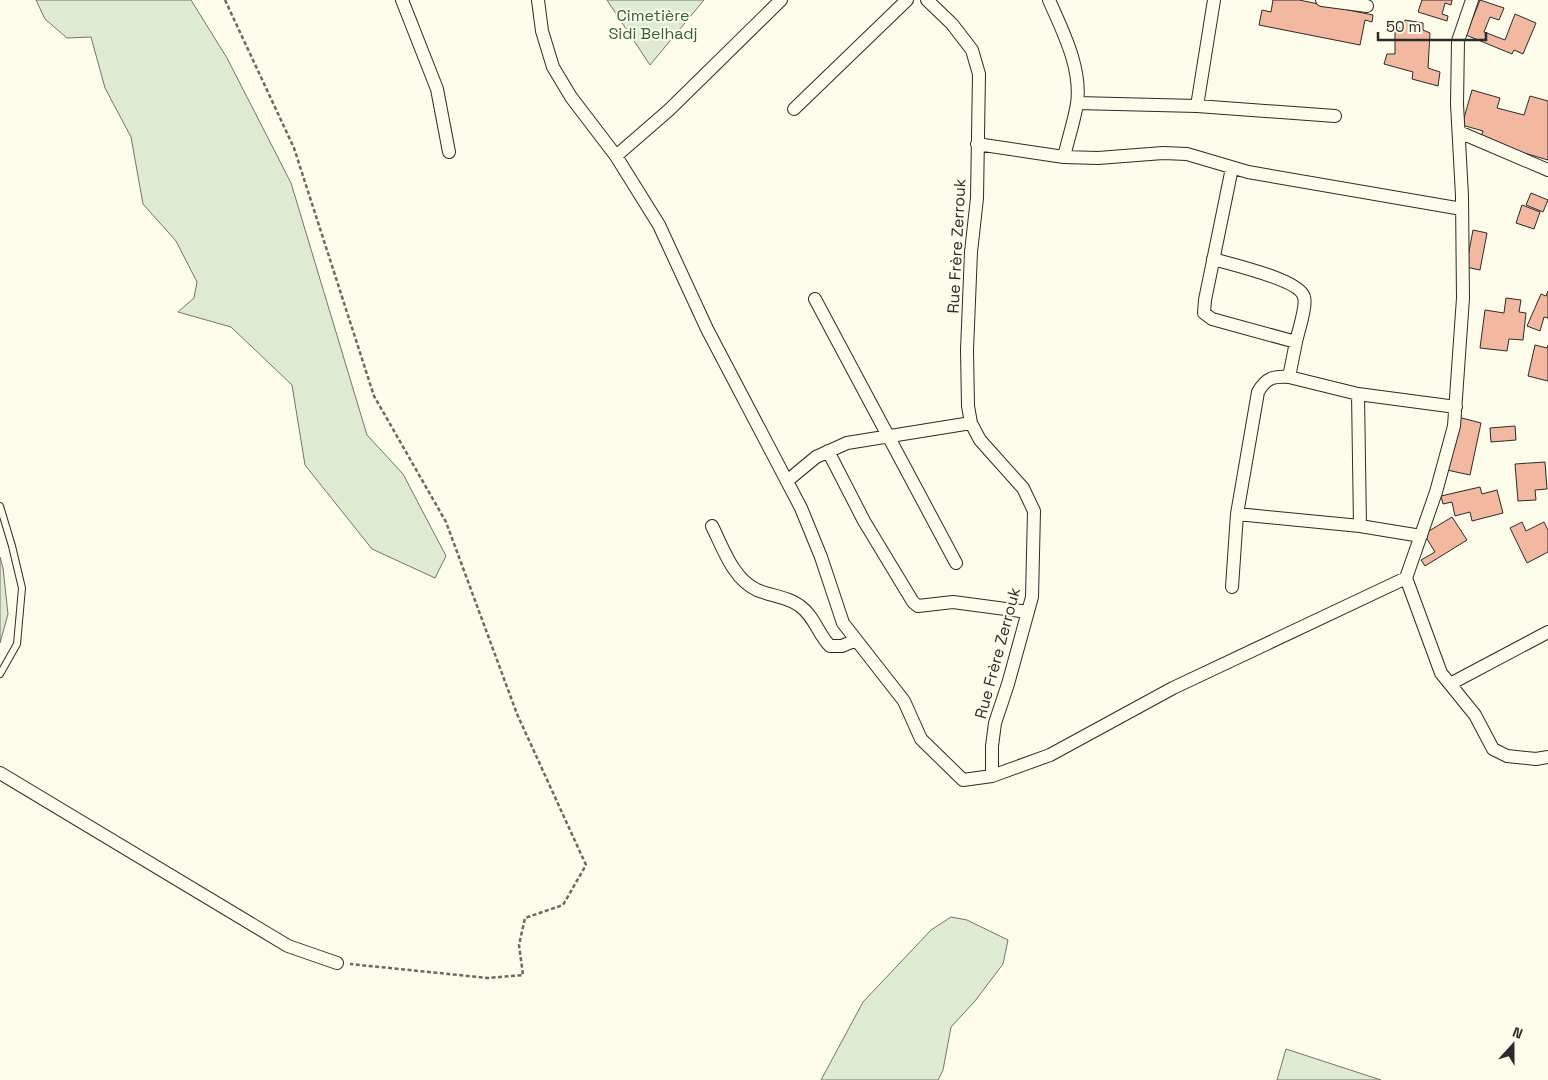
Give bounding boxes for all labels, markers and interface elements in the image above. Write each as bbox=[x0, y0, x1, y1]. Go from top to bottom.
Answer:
park label: Cimetière Sidi Belhadj bbox=[608, 5, 698, 44]
scale bar bbox=[1378, 10, 1486, 42]
text: 50 m bbox=[1386, 17, 1421, 36]
street label: Rue Frère Zerrouk bbox=[942, 178, 971, 314]
street label: Rue Frère Zerrouk bbox=[970, 585, 1025, 721]
north arrow bbox=[1488, 1020, 1538, 1070]
text: N bbox=[1510, 1023, 1525, 1043]

